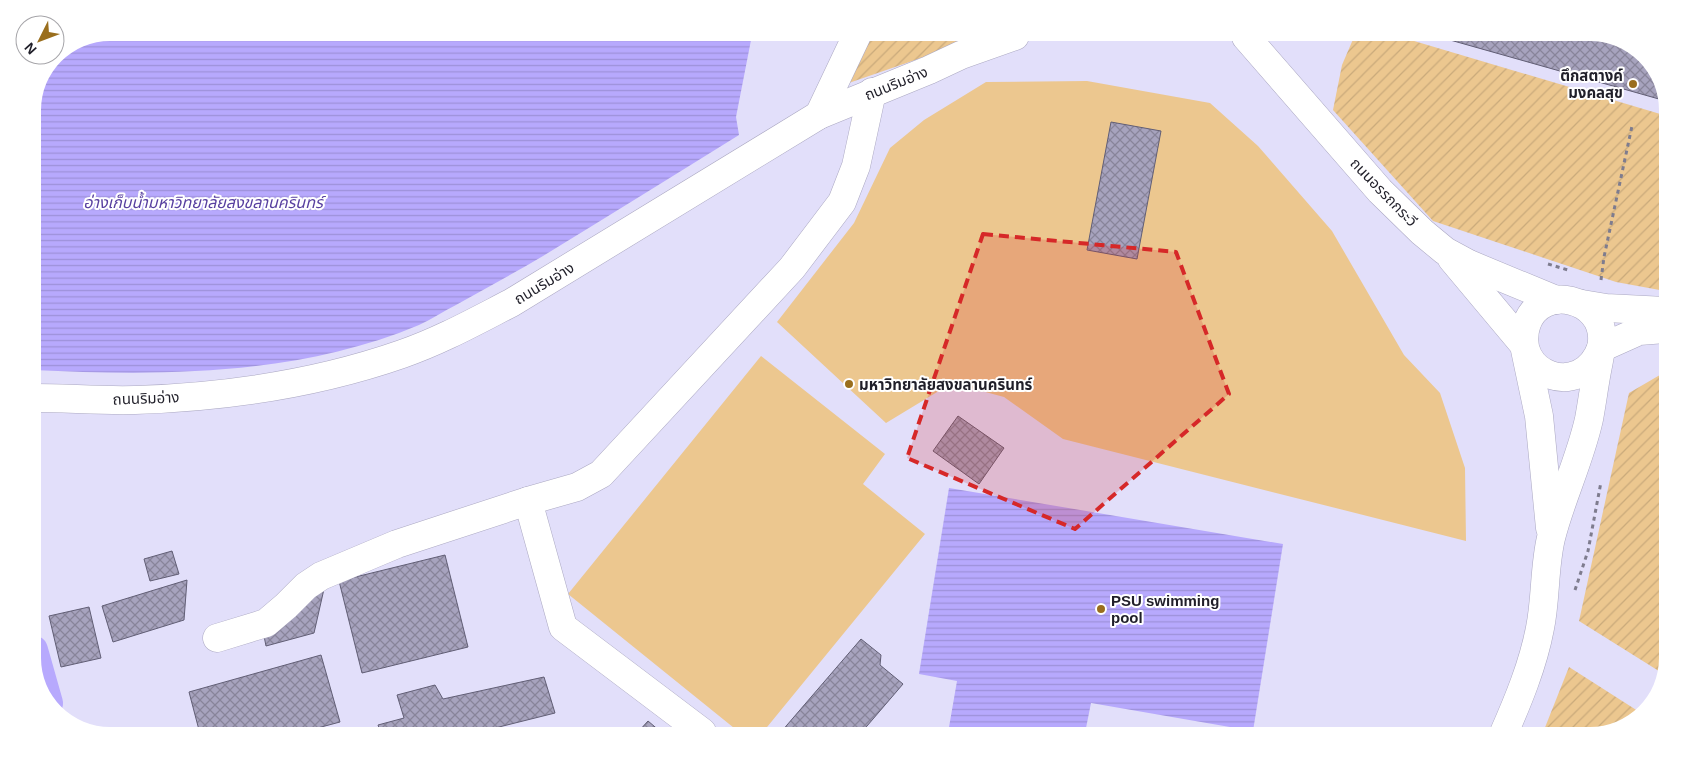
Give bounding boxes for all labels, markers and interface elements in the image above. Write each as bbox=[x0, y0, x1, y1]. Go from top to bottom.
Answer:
north arrow bbox=[15, 15, 65, 65]
text: N bbox=[21, 40, 40, 58]
street label: ถนนริมอ่าง bbox=[862, 63, 930, 103]
place label: ตึกสตางค์ มงคลสุข bbox=[1560, 67, 1623, 102]
marker: ตึกสตางค์ มงคลสุข bbox=[1627, 78, 1639, 90]
street label: ถนนอรรถกระวี bbox=[1347, 154, 1421, 230]
water label: อ่างเก็บน้ำมหาวิทยาลัยสงขลานครินทร์ bbox=[83, 191, 327, 211]
street label: ถนนริมอ่าง bbox=[511, 259, 577, 307]
place label: มหาวิทยาลัยสงขลานครินทร์ bbox=[859, 376, 1033, 393]
marker: มหาวิทยาลัยสงขลานครินทร์ bbox=[843, 378, 855, 390]
street label: ถนนริมอ่าง bbox=[112, 388, 180, 408]
place label: PSU swimming pool bbox=[1111, 592, 1219, 626]
marker: PSU swimming pool bbox=[1095, 603, 1107, 615]

